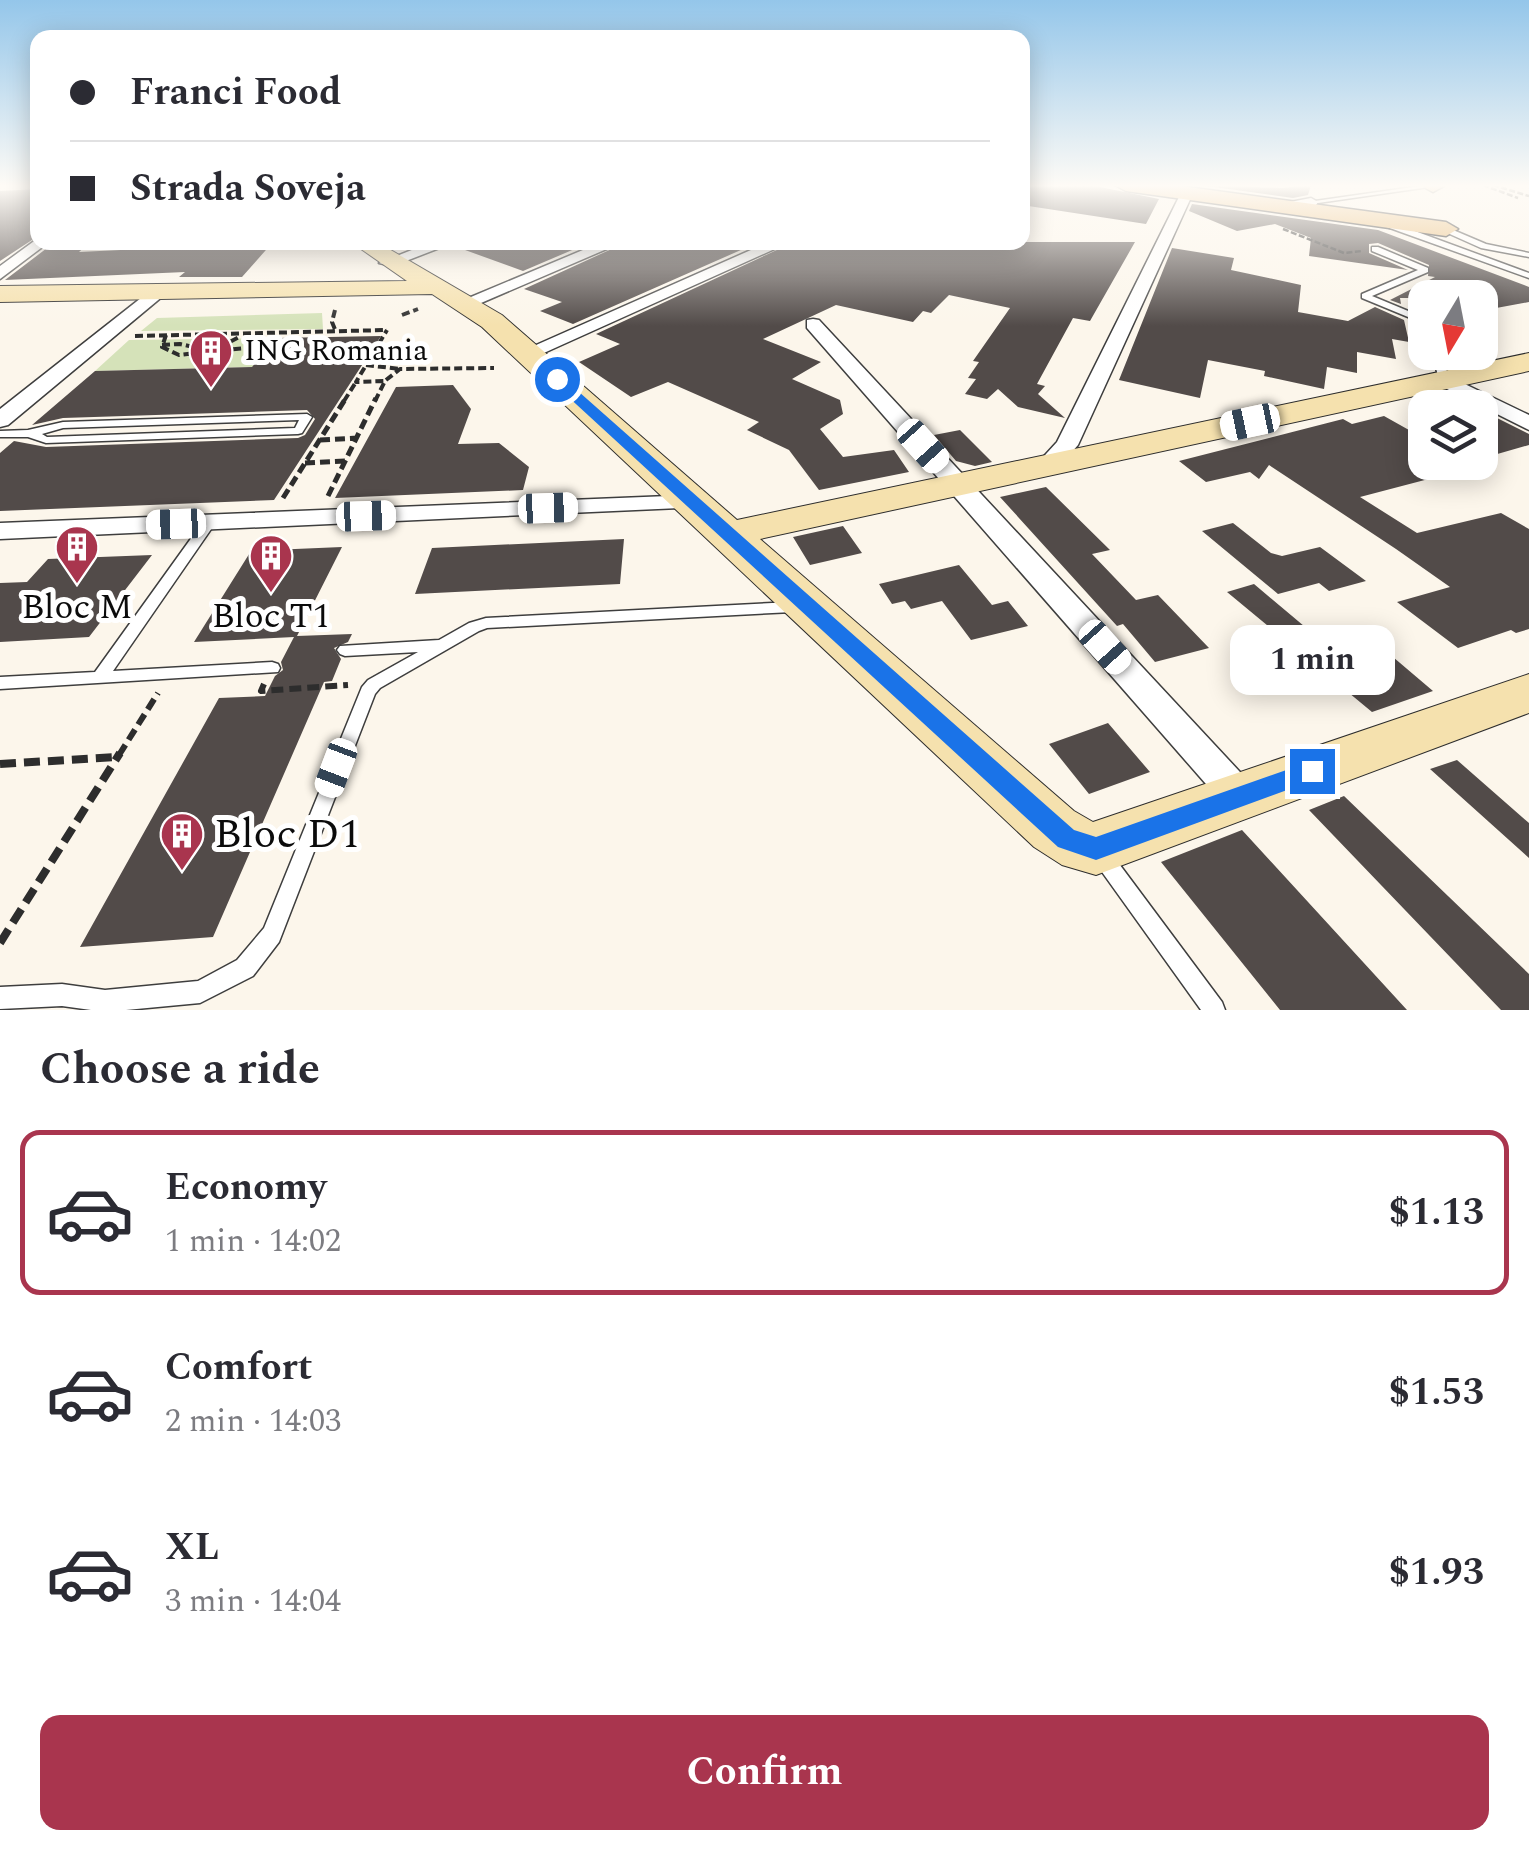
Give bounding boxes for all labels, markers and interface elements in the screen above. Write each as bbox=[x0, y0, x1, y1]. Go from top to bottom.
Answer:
text: Franci Food bbox=[130, 64, 342, 122]
text: Strada Soveja bbox=[130, 160, 366, 218]
north arrow bbox=[1408, 280, 1498, 370]
map controls bbox=[1408, 280, 1498, 480]
building icon: ING Romania bbox=[188, 328, 234, 389]
place label: ING Romania bbox=[244, 328, 428, 374]
route start bbox=[535, 357, 580, 402]
button: layers bbox=[1408, 390, 1498, 480]
car bbox=[1218, 401, 1282, 443]
car bbox=[892, 414, 954, 478]
car bbox=[517, 492, 579, 524]
car bbox=[335, 500, 397, 532]
car bbox=[145, 508, 207, 540]
building icon: Bloc M bbox=[54, 524, 100, 585]
building icon: Bloc T1 bbox=[248, 533, 294, 594]
place label: Bloc M bbox=[21, 581, 133, 634]
place label: Bloc T1 bbox=[212, 590, 330, 643]
car bbox=[1074, 615, 1136, 679]
callout: 1 min bbox=[1230, 626, 1394, 696]
text: 1 min bbox=[1270, 635, 1355, 684]
car bbox=[311, 735, 361, 801]
route end bbox=[1290, 749, 1335, 794]
place label: Bloc D1 bbox=[214, 803, 361, 866]
building icon: Bloc D1 bbox=[159, 811, 205, 872]
text: Choose a ride bbox=[40, 1035, 320, 1104]
text: Economy bbox=[165, 1159, 326, 1217]
icon: car bbox=[45, 1168, 135, 1258]
text: $1.13 bbox=[1389, 1184, 1484, 1242]
text: 1 min · 14:02 bbox=[165, 1217, 341, 1266]
text: Comfort bbox=[165, 1339, 312, 1397]
icon: car bbox=[45, 1348, 135, 1438]
text: $1.53 bbox=[1389, 1364, 1484, 1422]
text: 2 min · 14:03 bbox=[165, 1397, 341, 1446]
text: XL bbox=[165, 1519, 219, 1577]
icon: car bbox=[45, 1528, 135, 1618]
text: $1.93 bbox=[1389, 1544, 1484, 1602]
text: 3 min · 14:04 bbox=[165, 1577, 341, 1626]
button: Confirm bbox=[40, 1715, 1489, 1830]

